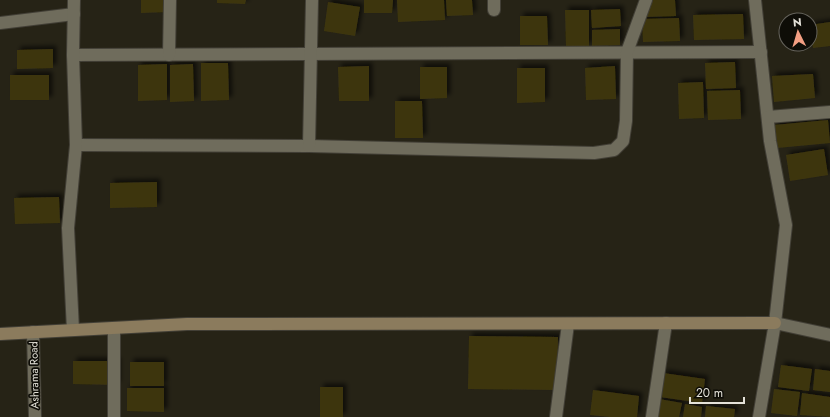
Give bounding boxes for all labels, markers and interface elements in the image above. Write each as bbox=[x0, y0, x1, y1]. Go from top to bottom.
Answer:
north arrow bbox=[778, 12, 818, 52]
text: N bbox=[792, 14, 802, 30]
street label: Ashrama Road bbox=[25, 341, 43, 409]
scale bar bbox=[690, 379, 744, 405]
text: 20 m bbox=[696, 384, 723, 402]

